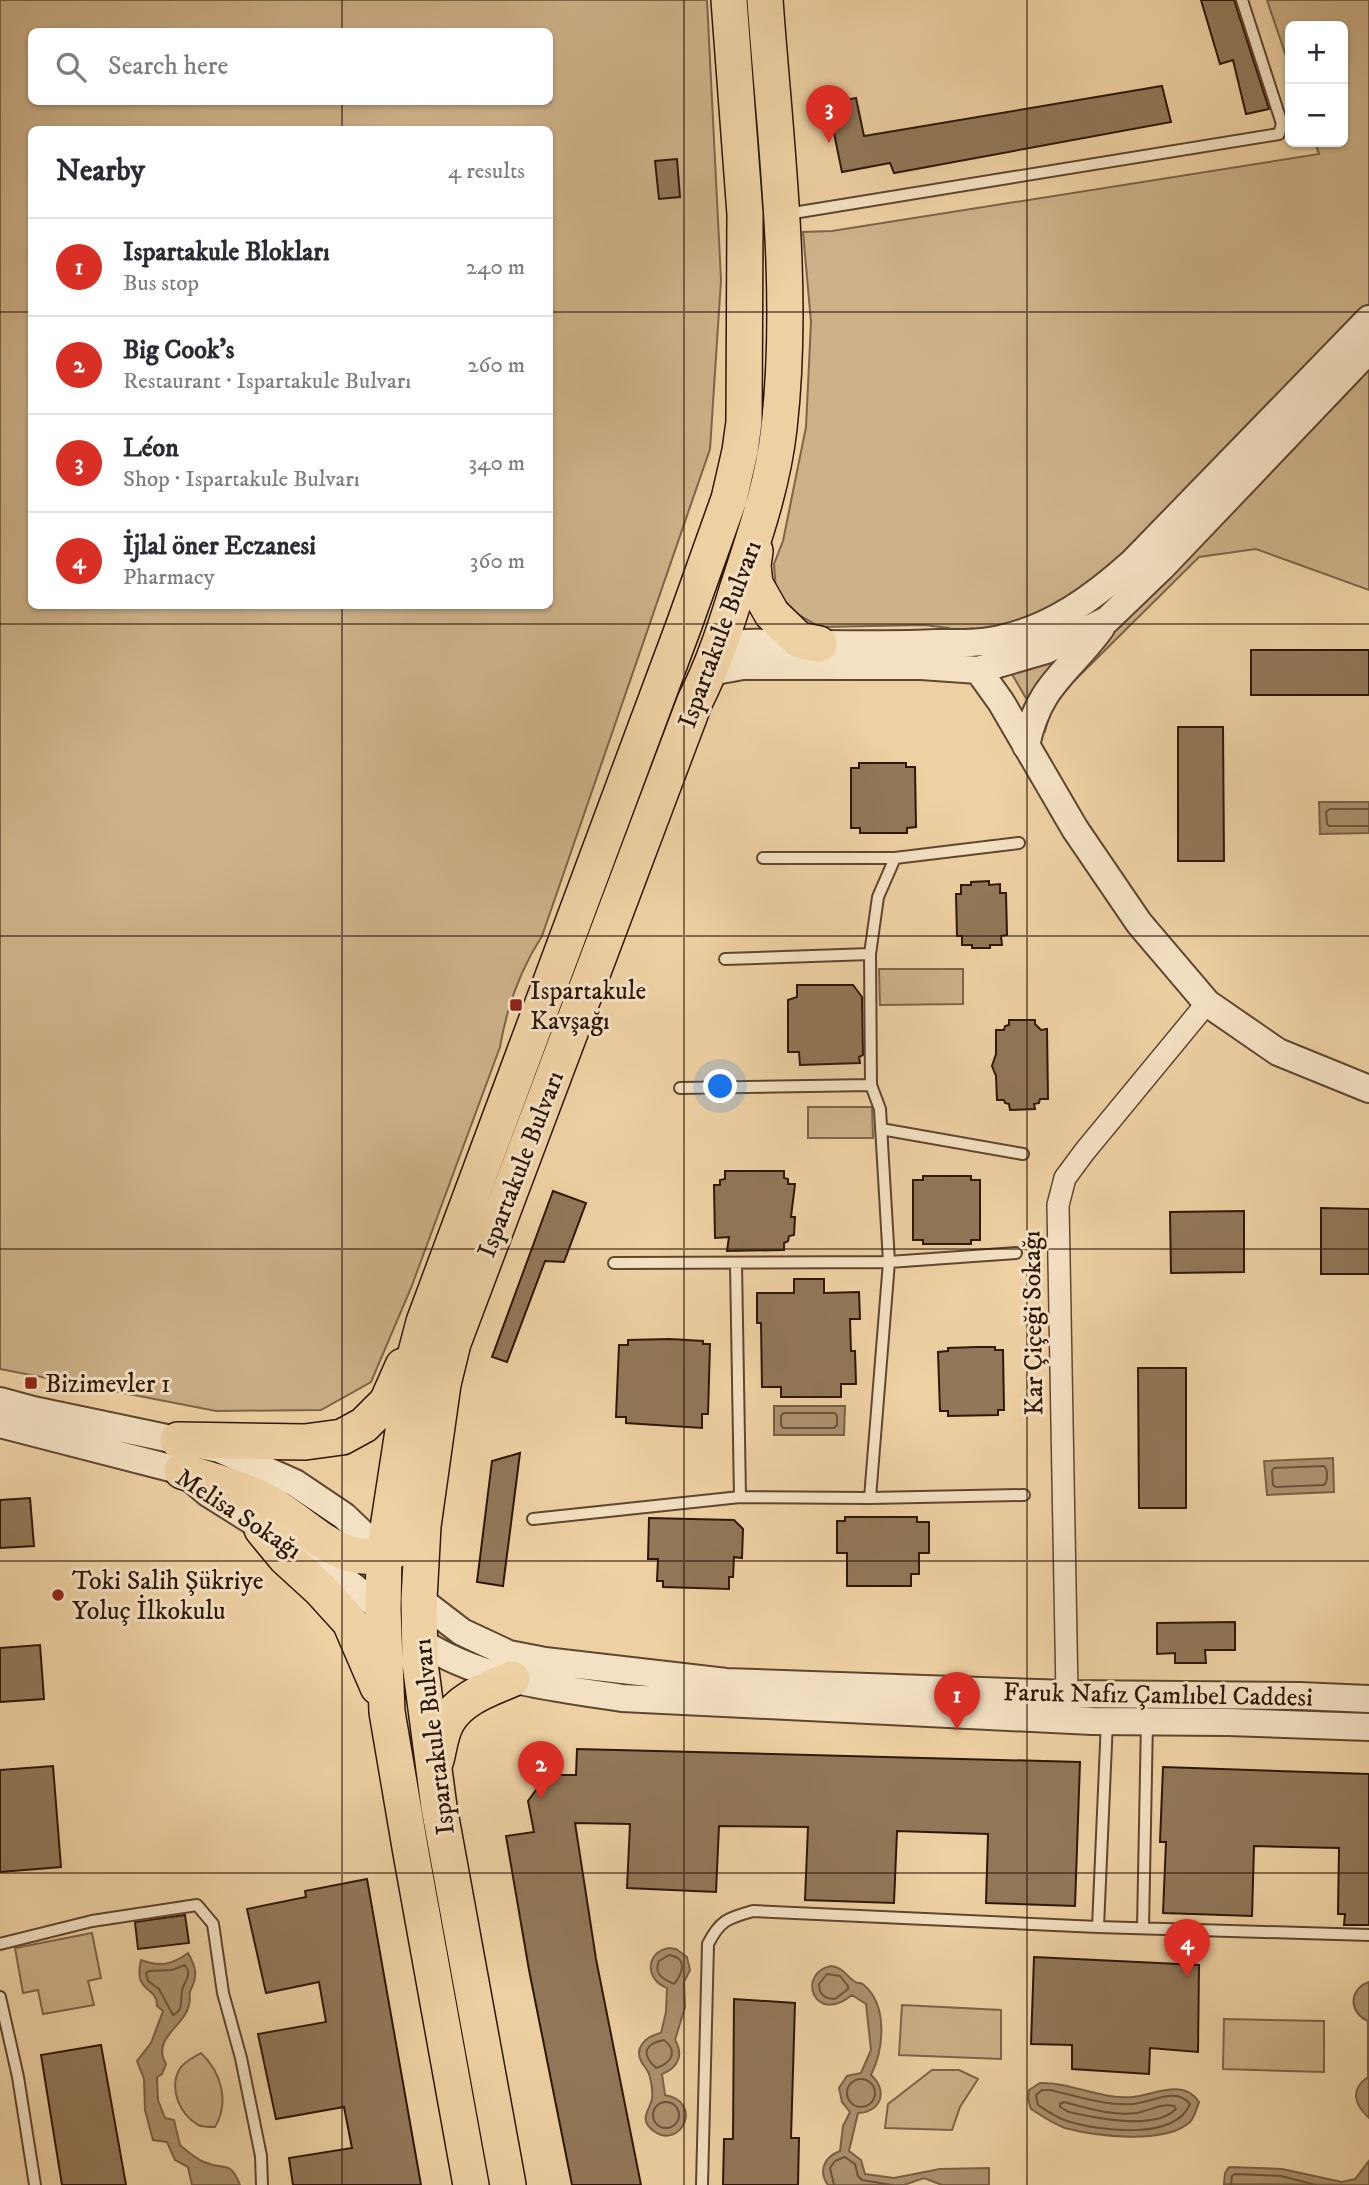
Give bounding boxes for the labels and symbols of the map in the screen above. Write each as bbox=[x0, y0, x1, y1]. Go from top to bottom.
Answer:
pin: 3 bbox=[806, 85, 852, 143]
street label: Ispartakule Bulvarı bbox=[671, 536, 770, 733]
place label: Ispartakule Kavşağı bbox=[530, 975, 646, 1038]
marker: Ispartakule Kavşağı bbox=[508, 997, 524, 1013]
street label: Ispartakule Bulvarı bbox=[471, 1066, 572, 1263]
your location bbox=[703, 1069, 737, 1103]
street label: Kar Çiçeği Sokağı bbox=[1015, 1230, 1052, 1416]
place label: Bizimevler 1 bbox=[45, 1368, 170, 1401]
marker: Bizimevler 1 bbox=[23, 1375, 39, 1391]
street label: Melisa Sokağı bbox=[169, 1461, 307, 1567]
place label: Toki Salih Şükriye Yoluç İlkokulu bbox=[72, 1565, 264, 1628]
marker: Toki Salih Şükriye Yoluç İlkokulu bbox=[50, 1587, 66, 1603]
street label: Ispartakule Bulvarı bbox=[406, 1637, 463, 1837]
pin: 1 bbox=[934, 1672, 980, 1730]
street label: Faruk Nafız Çamlıbel Caddesi bbox=[1003, 1676, 1313, 1715]
pin: 2 bbox=[518, 1741, 564, 1799]
pin: 4 bbox=[1164, 1919, 1210, 1977]

